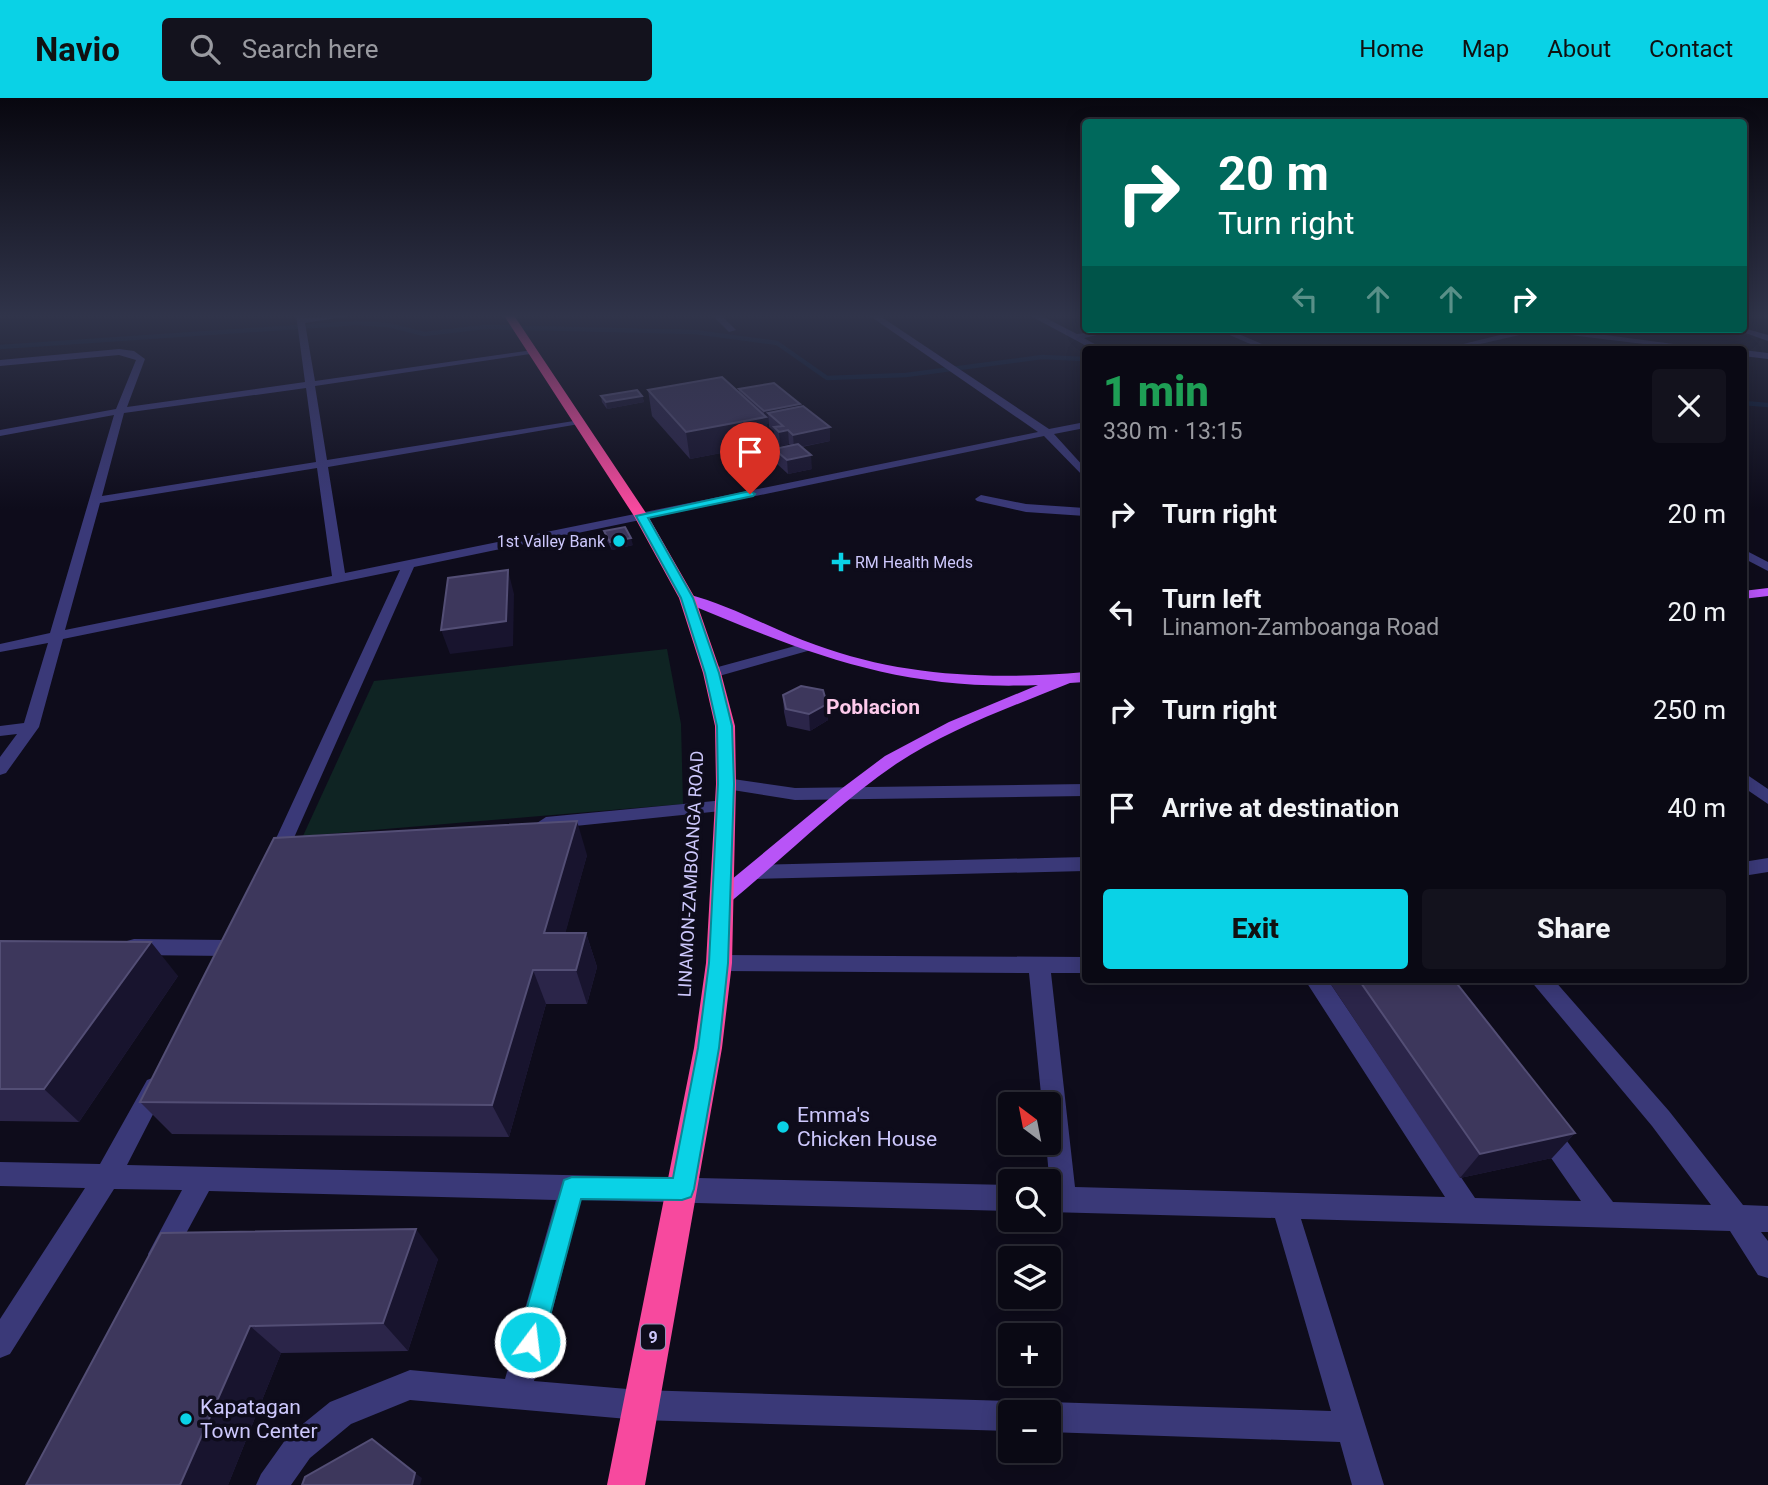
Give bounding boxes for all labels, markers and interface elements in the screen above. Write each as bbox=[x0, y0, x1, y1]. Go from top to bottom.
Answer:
search box bbox=[162, 18, 652, 81]
text: Navio bbox=[35, 30, 120, 69]
icon: search bbox=[186, 30, 224, 68]
text: Search here bbox=[242, 34, 379, 64]
text: Home bbox=[1359, 35, 1424, 63]
text: Map bbox=[1462, 35, 1509, 63]
text: About bbox=[1547, 35, 1611, 63]
text: Contact bbox=[1649, 35, 1733, 63]
text: 20 m bbox=[1218, 145, 1329, 202]
icon: right bbox=[1103, 147, 1194, 238]
text: Turn right bbox=[1218, 204, 1354, 242]
icon: left bbox=[1286, 280, 1324, 318]
icon: ahead bbox=[1359, 280, 1397, 318]
icon: ahead bbox=[1432, 280, 1470, 318]
icon: right bbox=[1505, 280, 1543, 318]
text: 1 min bbox=[1103, 367, 1209, 416]
button: close bbox=[1652, 369, 1726, 443]
text: 330 m · 13:15 bbox=[1103, 418, 1242, 445]
pin bbox=[720, 422, 780, 494]
icon: arrive bbox=[731, 433, 769, 471]
icon: right bbox=[1103, 495, 1141, 533]
text: Turn right bbox=[1162, 499, 1277, 529]
text: 20 m bbox=[1668, 499, 1726, 529]
place label: 1st Valley Bank bbox=[497, 532, 606, 551]
marker: 1st Valley Bank bbox=[611, 533, 627, 549]
place label: RM Health Meds bbox=[855, 553, 973, 572]
marker: RM Health Meds bbox=[833, 554, 849, 570]
text: Turn left bbox=[1162, 584, 1261, 614]
icon: left bbox=[1103, 593, 1141, 631]
text: 20 m bbox=[1668, 597, 1726, 627]
text: Linamon-Zamboanga Road bbox=[1162, 614, 1439, 641]
icon: right bbox=[1103, 691, 1141, 729]
district label: Poblacion bbox=[826, 695, 920, 719]
text: Turn right bbox=[1162, 695, 1277, 725]
text: 250 m bbox=[1653, 695, 1726, 725]
street label: LINAMON-ZAMBOANGA ROAD bbox=[674, 750, 707, 998]
icon: arrive bbox=[1103, 789, 1141, 827]
text: Arrive at destination bbox=[1162, 793, 1399, 823]
text: 40 m bbox=[1668, 793, 1726, 823]
button: Exit bbox=[1103, 889, 1408, 969]
button: Share bbox=[1422, 889, 1726, 969]
north arrow bbox=[998, 1092, 1060, 1155]
map controls bbox=[998, 1092, 1061, 1463]
place label: Emma's Chicken House bbox=[797, 1103, 937, 1151]
marker: Emma's Chicken House bbox=[775, 1119, 791, 1135]
button: search bbox=[998, 1169, 1061, 1232]
button: layers bbox=[998, 1246, 1061, 1309]
position arrow bbox=[493, 1305, 567, 1379]
button: + bbox=[998, 1323, 1061, 1386]
road number: 9 bbox=[641, 1324, 665, 1350]
place label: Kapatagan Town Center bbox=[200, 1395, 318, 1443]
button: − bbox=[998, 1400, 1061, 1463]
marker: Kapatagan Town Center bbox=[178, 1411, 194, 1427]

